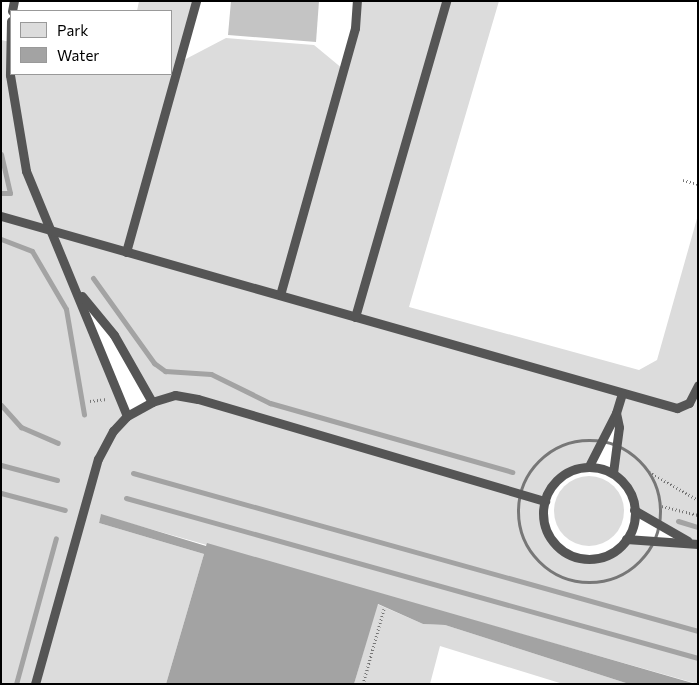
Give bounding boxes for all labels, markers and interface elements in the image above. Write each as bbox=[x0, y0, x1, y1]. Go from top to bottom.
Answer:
legend bbox=[10, 10, 172, 75]
text: Park bbox=[57, 21, 88, 39]
text: Water bbox=[57, 46, 99, 64]

